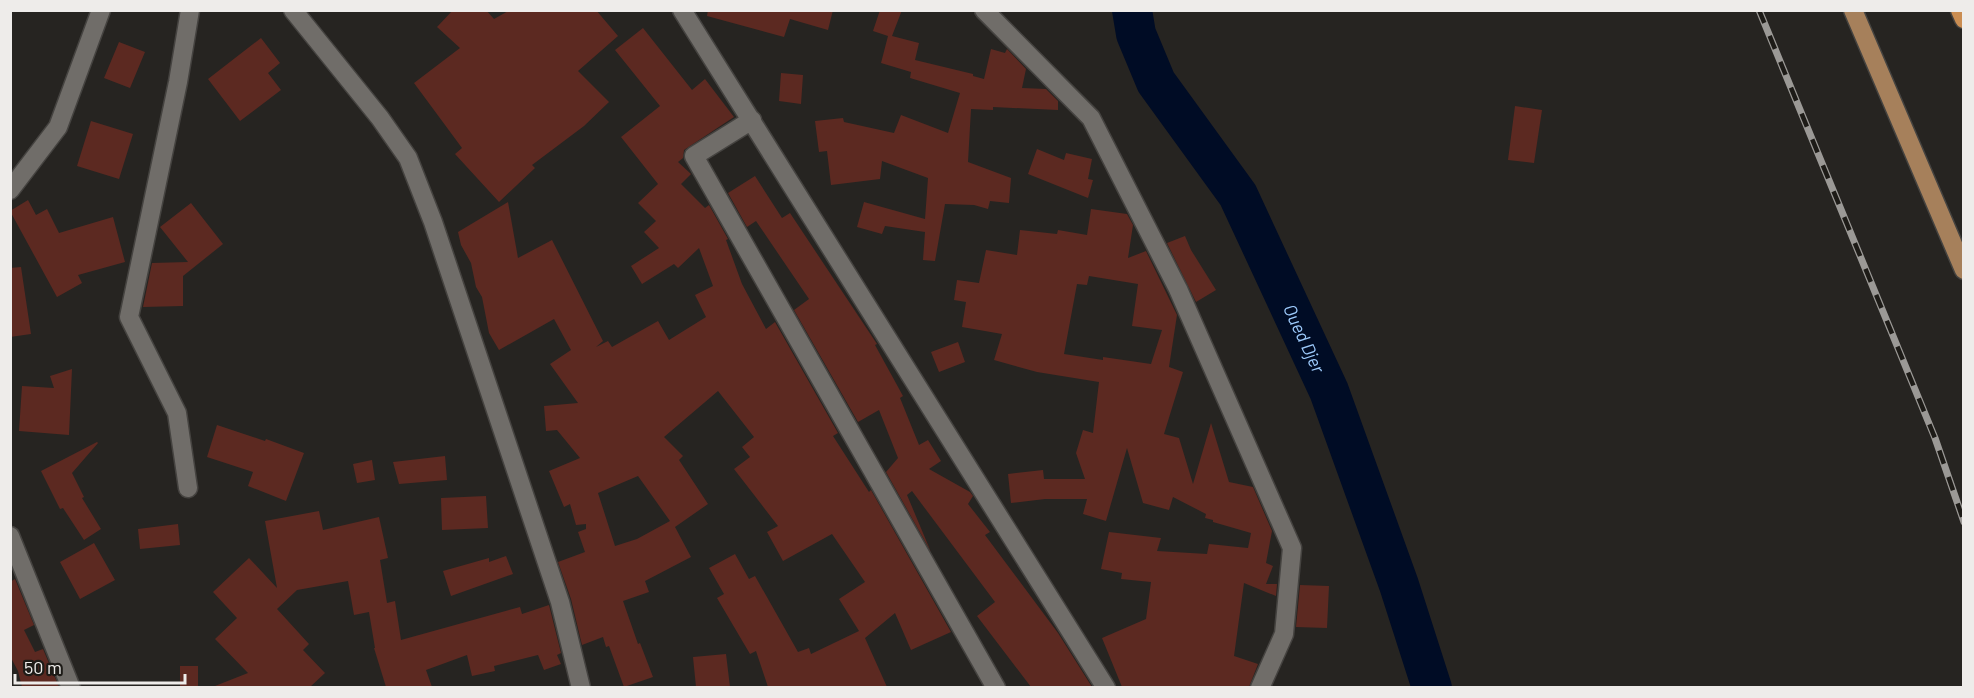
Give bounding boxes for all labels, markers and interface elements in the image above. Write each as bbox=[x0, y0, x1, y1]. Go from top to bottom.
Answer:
water label: Oued Djer bbox=[1279, 300, 1330, 377]
scale bar bbox=[15, 647, 184, 685]
text: 50 m bbox=[24, 656, 62, 678]

